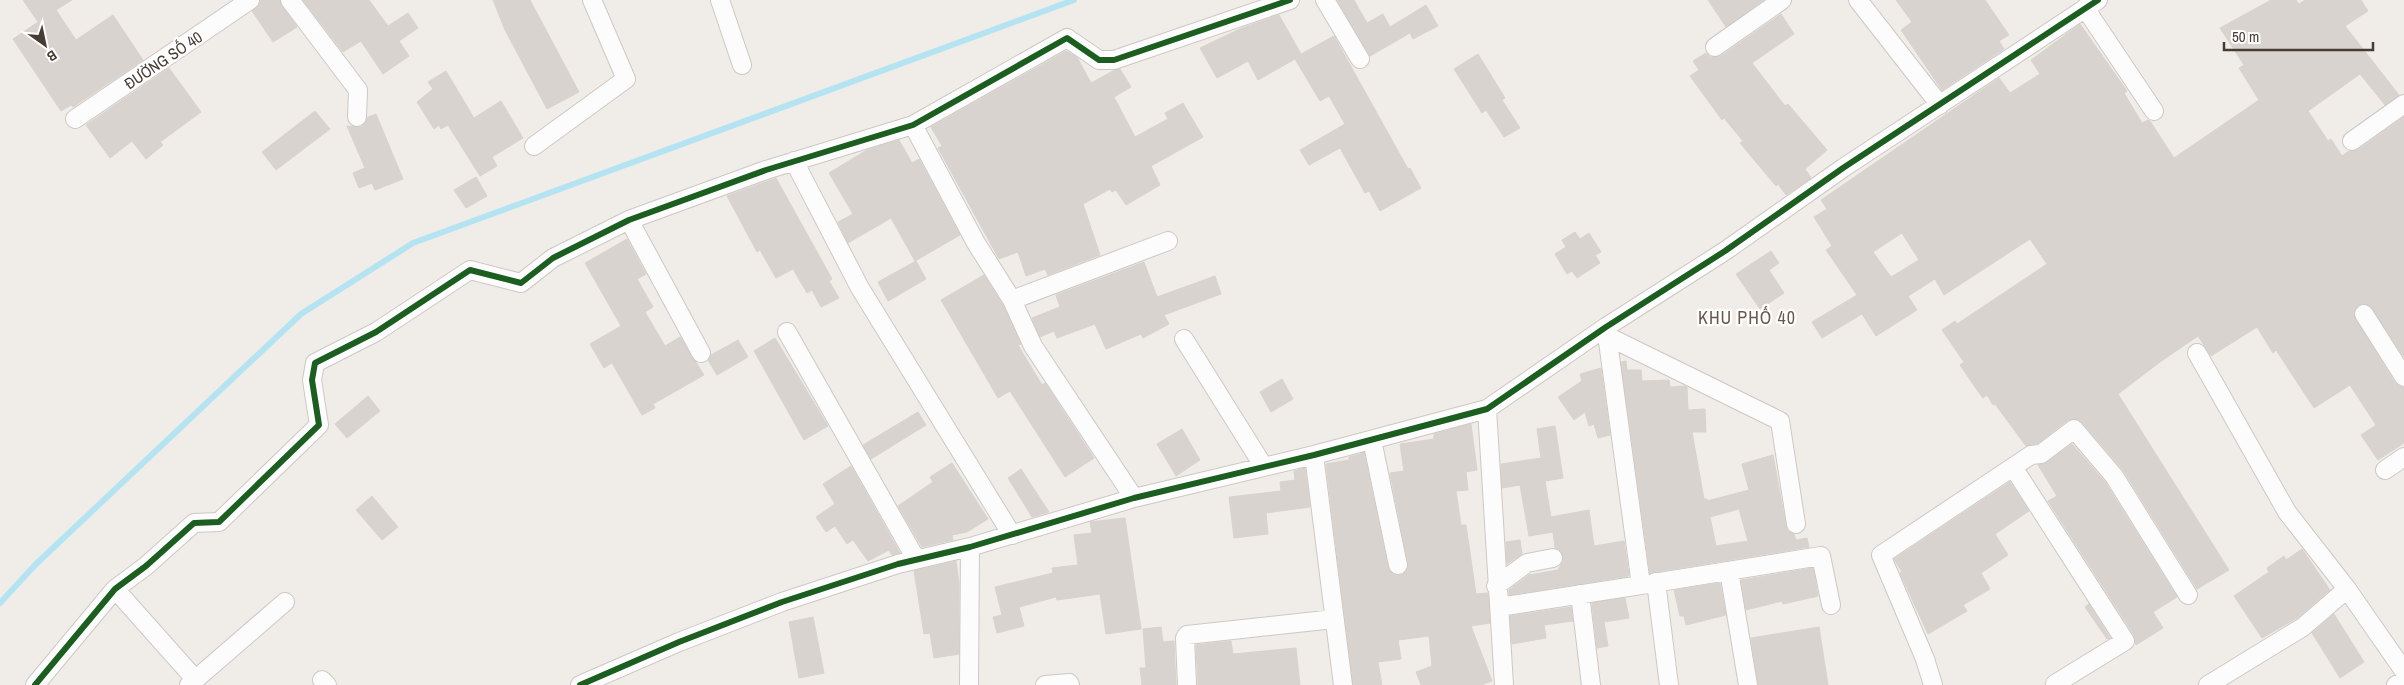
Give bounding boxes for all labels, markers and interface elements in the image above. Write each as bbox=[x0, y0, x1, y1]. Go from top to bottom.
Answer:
north arrow bbox=[20, 20, 70, 70]
scale bar bbox=[2224, 20, 2373, 52]
street label: ĐƯỜNG SỐ 40 bbox=[120, 26, 206, 94]
text: 50 m bbox=[2232, 26, 2259, 47]
text: B bbox=[44, 46, 60, 66]
district label: KHU PHỐ 40 bbox=[1698, 305, 1796, 330]

